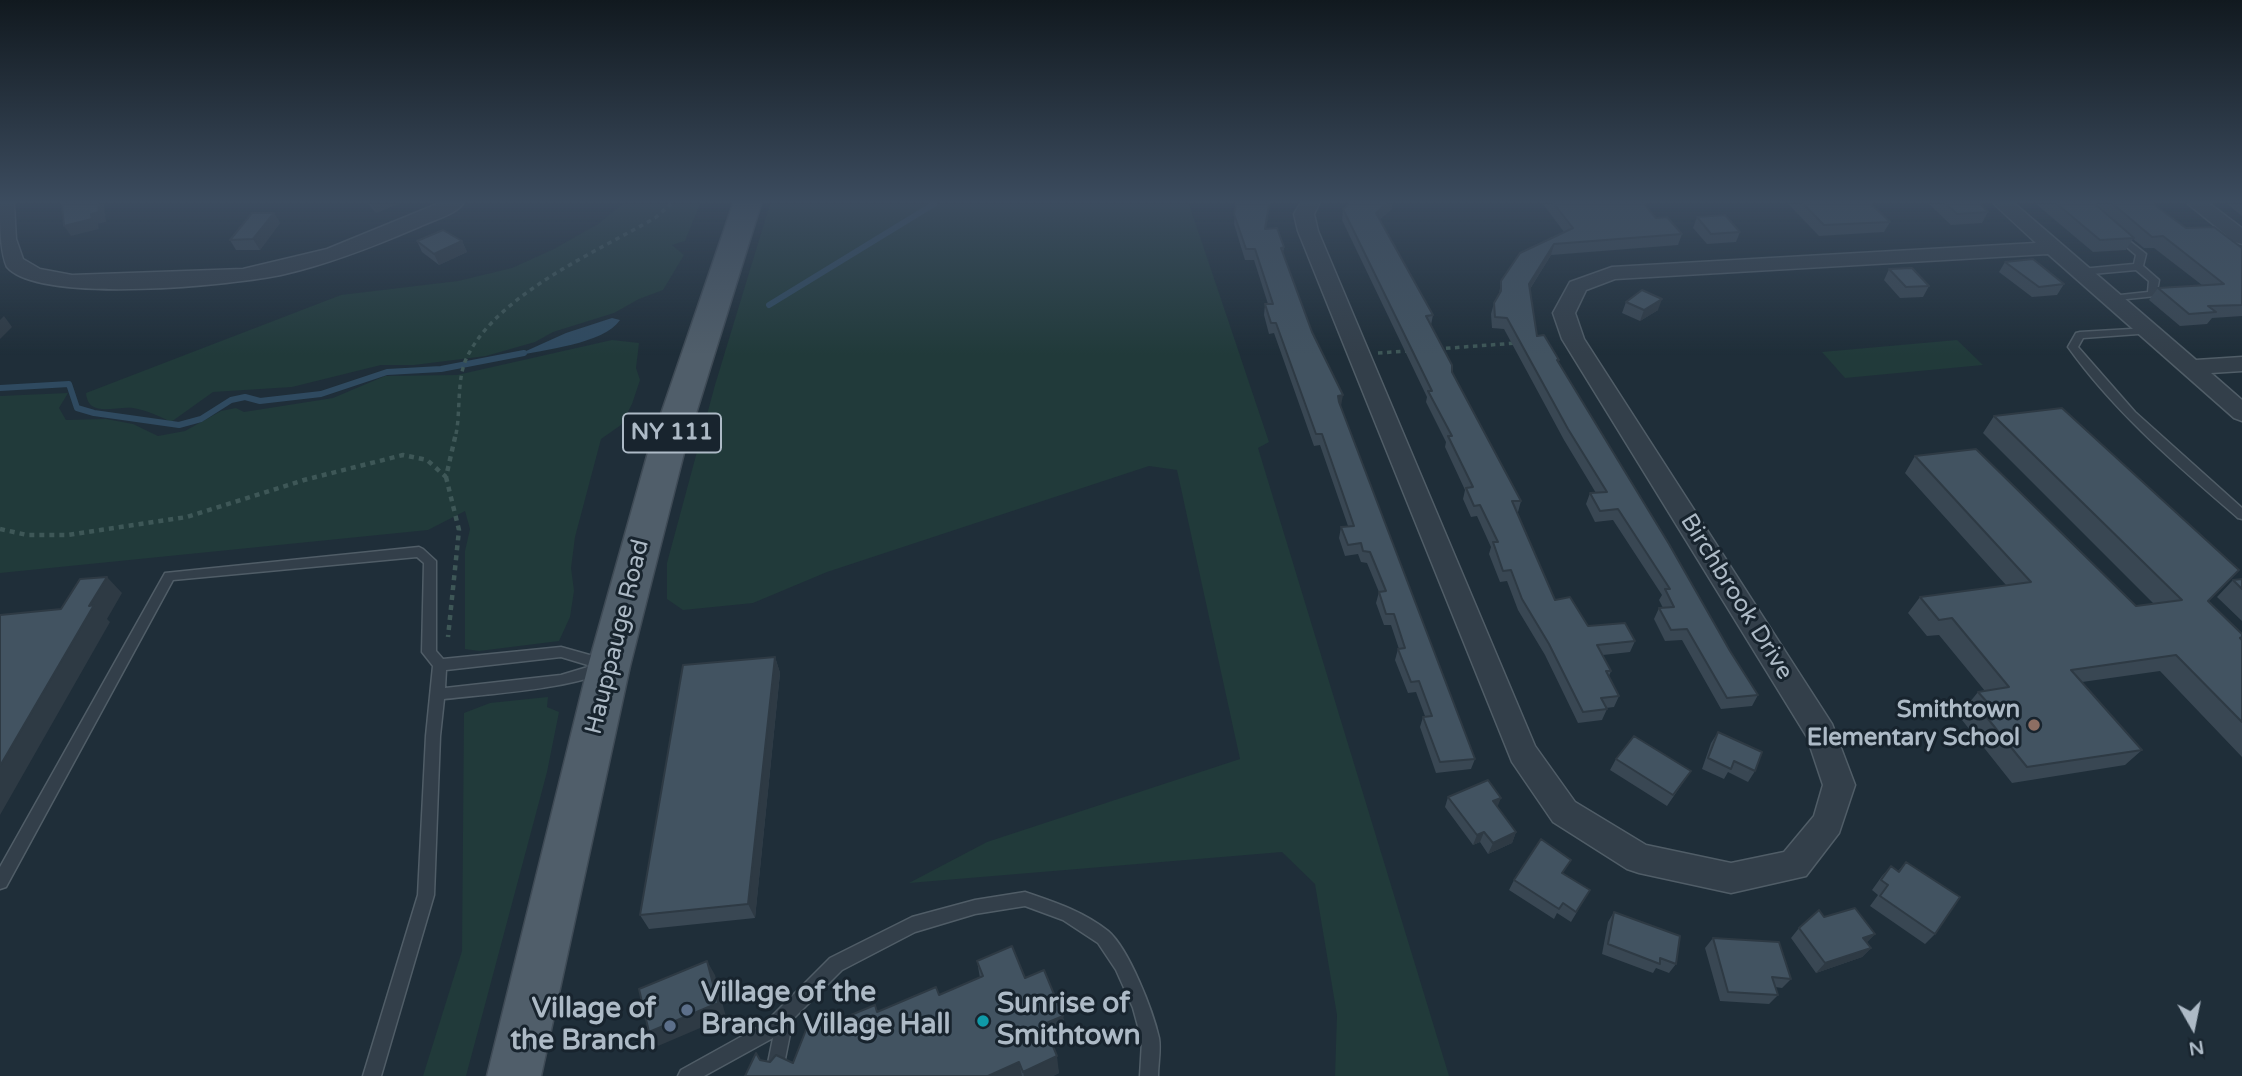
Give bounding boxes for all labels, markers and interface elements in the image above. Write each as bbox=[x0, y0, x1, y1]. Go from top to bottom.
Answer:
road number: NY 111 bbox=[623, 414, 721, 452]
street label: Birchbrook Drive bbox=[1673, 509, 1799, 685]
street label: Hauppauge Road bbox=[580, 537, 656, 737]
place label: Smithtown Elementary School bbox=[1807, 697, 2020, 753]
marker: Smithtown Elementary School bbox=[2026, 717, 2042, 733]
place label: Village of the Branch Village Hall bbox=[701, 977, 950, 1043]
place label: Sunrise of Smithtown bbox=[997, 988, 1141, 1054]
north arrow bbox=[2158, 992, 2228, 1062]
place label: Village of the Branch bbox=[510, 993, 656, 1059]
marker: Village of the Branch Village Hall bbox=[679, 1002, 695, 1018]
marker: Sunrise of Smithtown bbox=[975, 1013, 991, 1029]
marker: Village of the Branch bbox=[662, 1018, 678, 1034]
text: N bbox=[2187, 1036, 2206, 1060]

